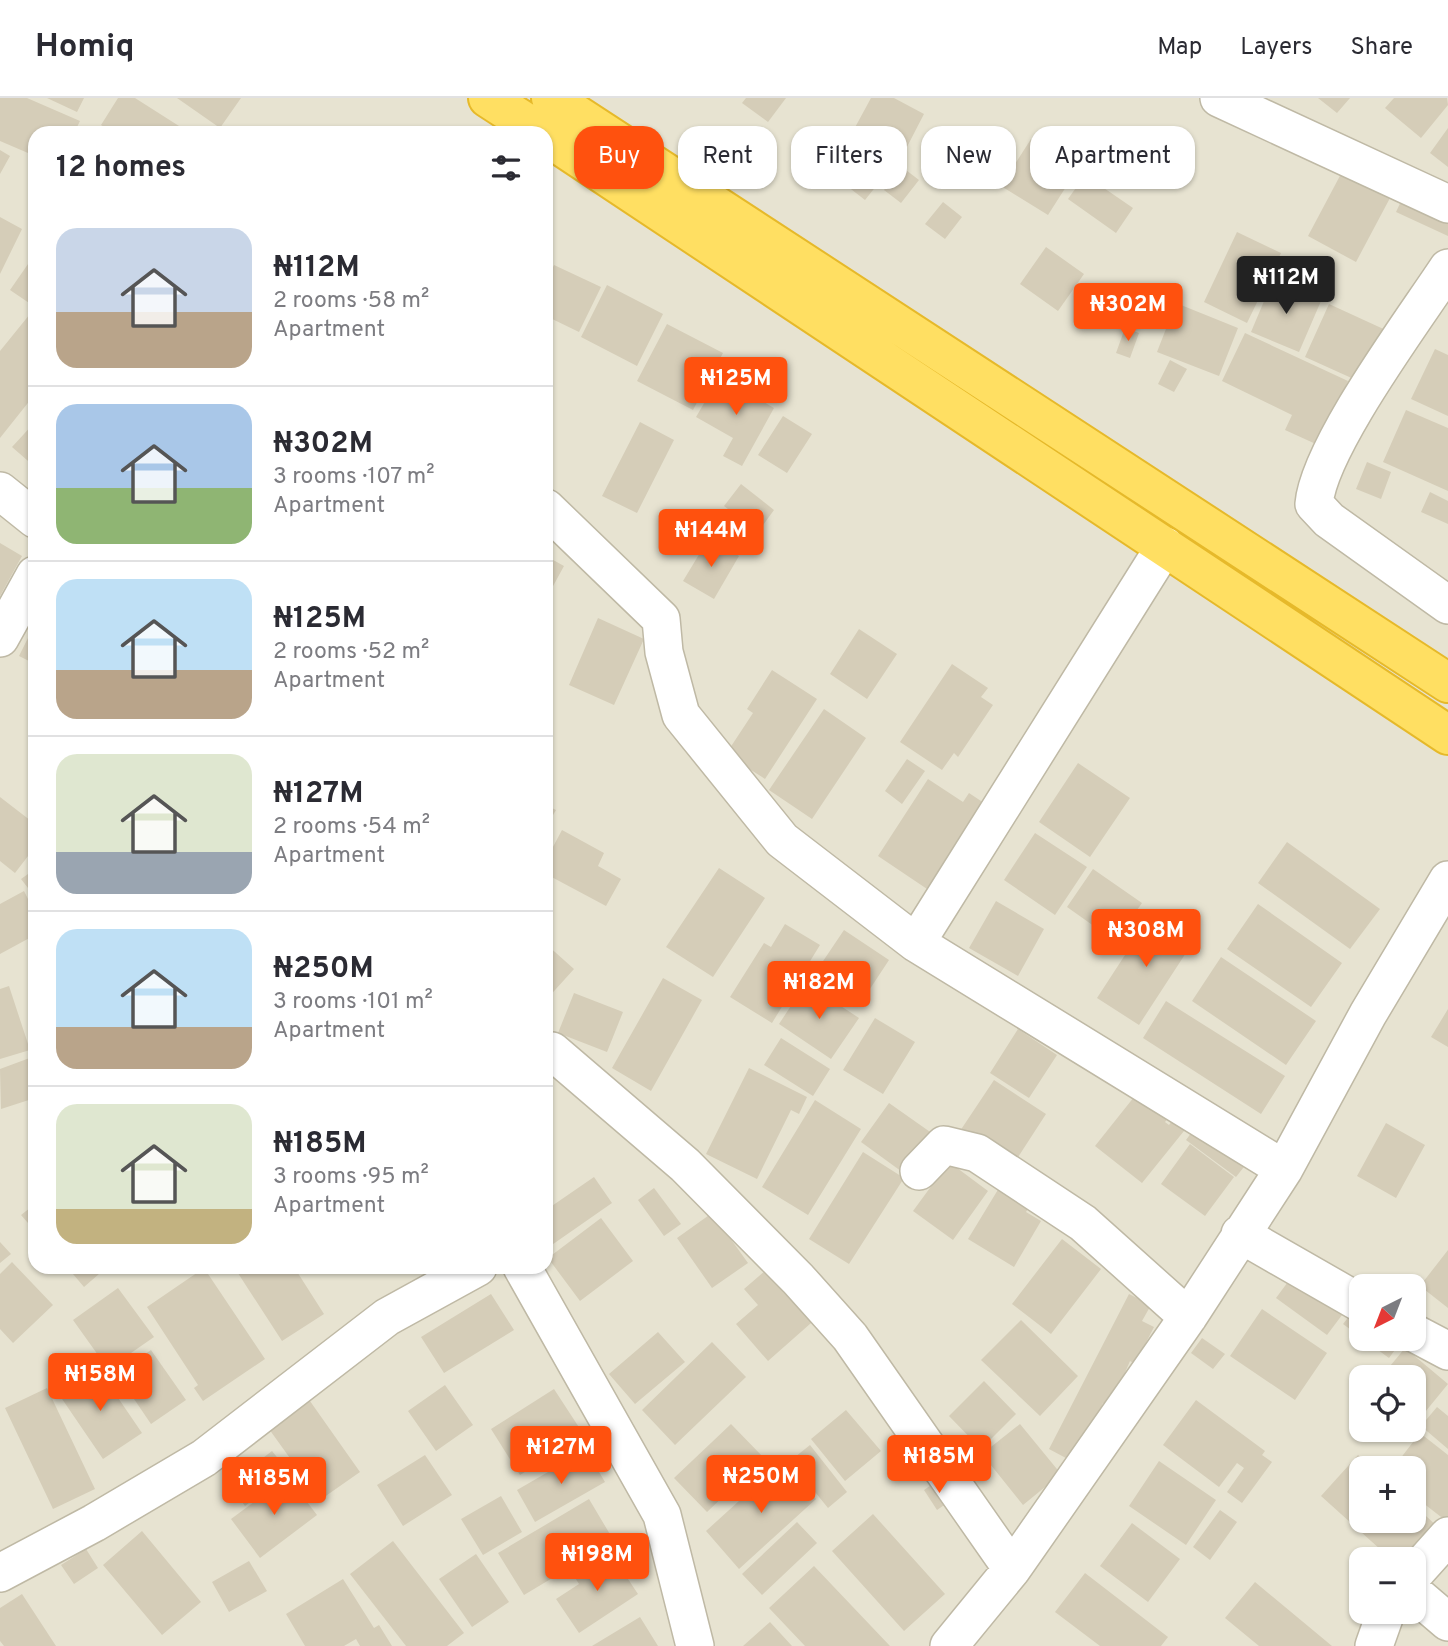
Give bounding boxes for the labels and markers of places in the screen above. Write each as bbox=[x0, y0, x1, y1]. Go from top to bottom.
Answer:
pin: ₦112M bbox=[1237, 256, 1335, 316]
pin: ₦302M bbox=[1079, 284, 1177, 343]
pin: ₦125M bbox=[687, 358, 785, 417]
pin: ₦144M bbox=[662, 510, 760, 569]
pin: ₦308M bbox=[1097, 910, 1195, 969]
pin: ₦182M bbox=[770, 962, 868, 1021]
pin: ₦158M bbox=[51, 1354, 149, 1413]
pin: ₦127M bbox=[512, 1426, 610, 1486]
pin: ₦185M bbox=[890, 1436, 988, 1495]
pin: ₦250M bbox=[712, 1456, 810, 1515]
pin: ₦185M bbox=[225, 1458, 323, 1517]
pin: ₦198M bbox=[548, 1534, 646, 1593]

